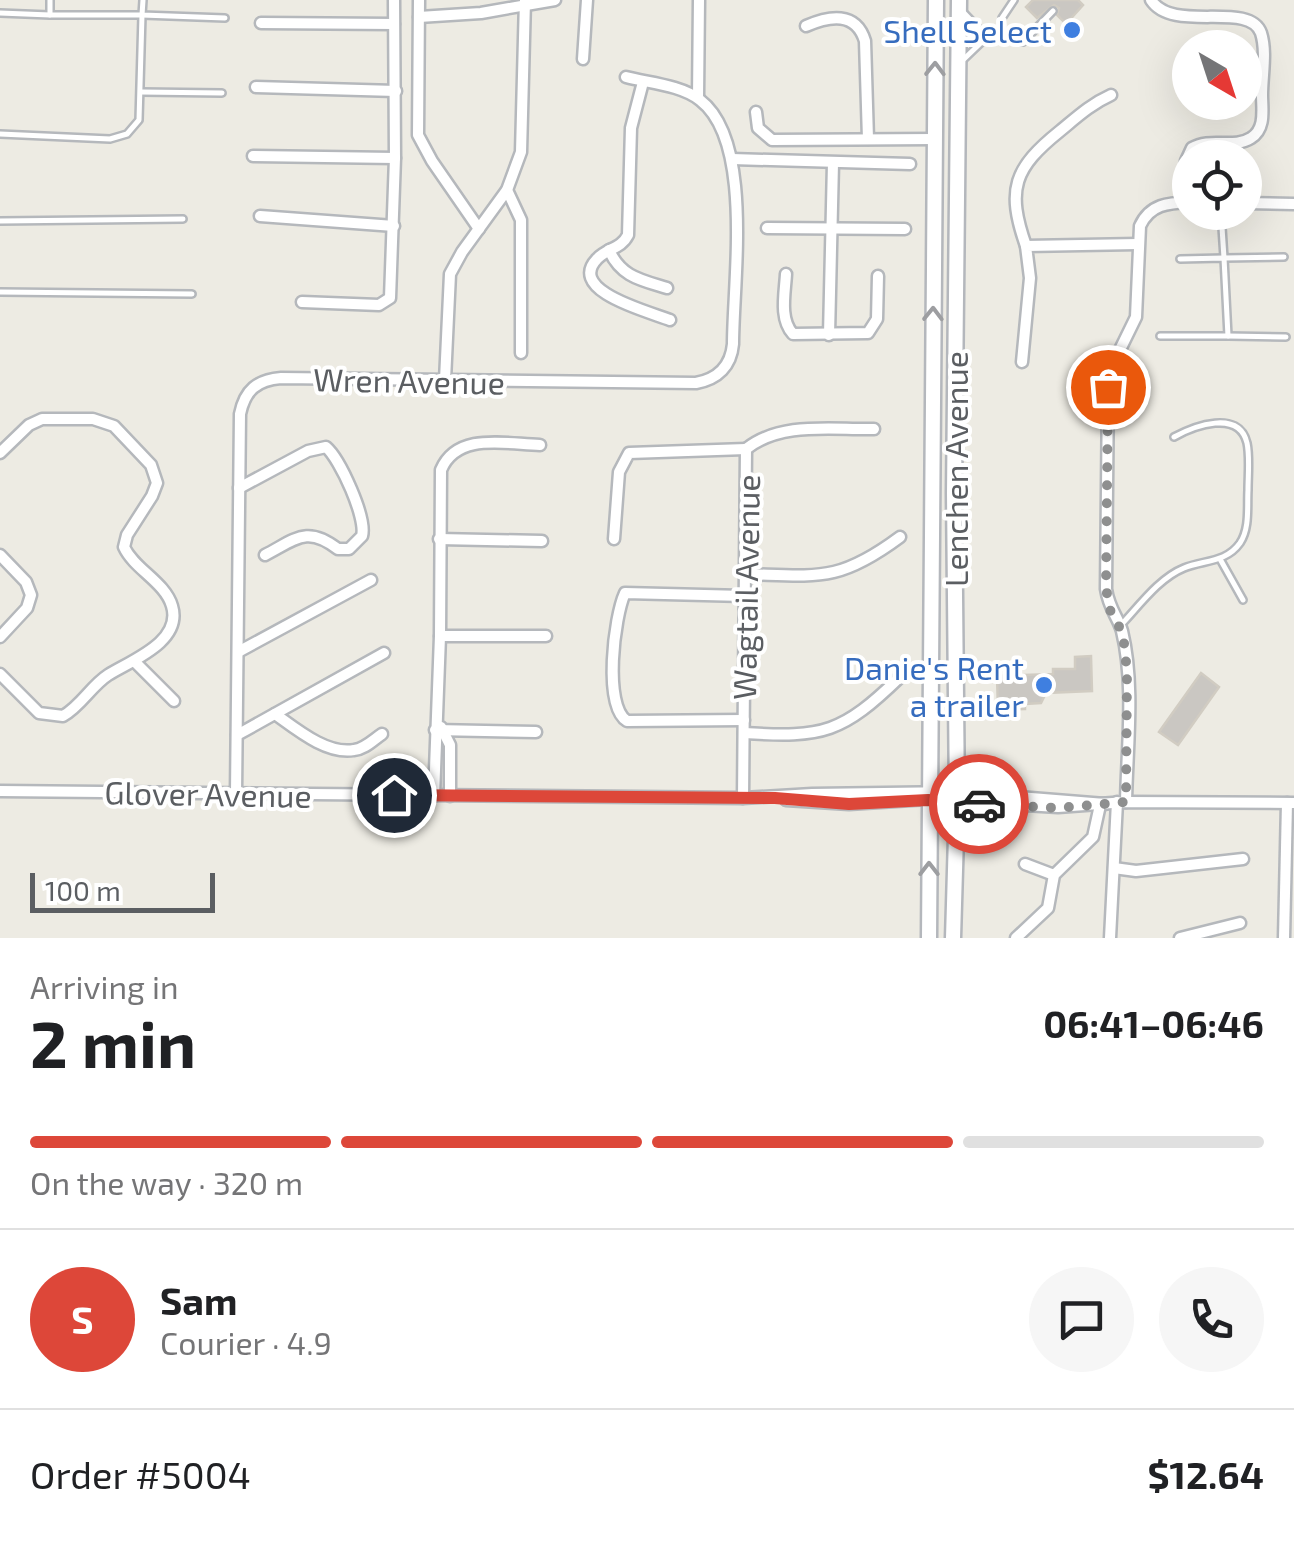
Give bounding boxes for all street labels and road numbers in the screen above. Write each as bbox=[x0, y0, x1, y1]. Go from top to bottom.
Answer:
street label: Lenchen Avenue bbox=[936, 351, 974, 587]
street label: Wren Avenue bbox=[313, 359, 505, 401]
street label: Wagtail Avenue bbox=[724, 474, 766, 700]
street label: Glover Avenue bbox=[104, 772, 312, 814]

